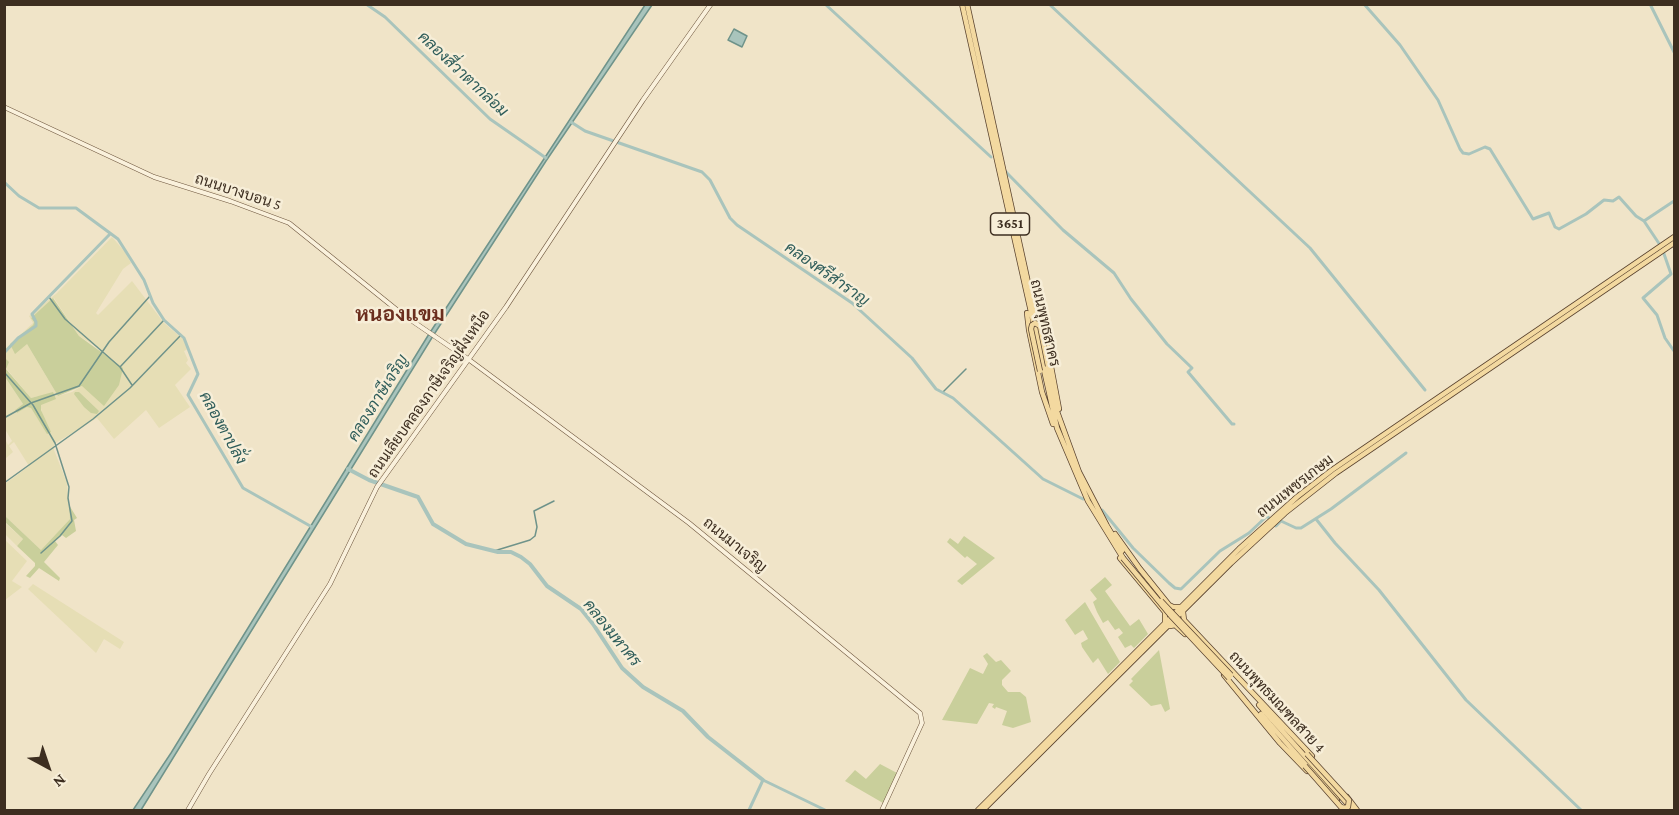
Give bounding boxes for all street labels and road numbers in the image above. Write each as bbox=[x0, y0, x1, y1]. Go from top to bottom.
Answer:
street label: ถนนบางบอน 5 bbox=[193, 170, 283, 214]
road number: 3651 bbox=[990, 213, 1030, 235]
street label: ถนนพุทธสาคร bbox=[1026, 278, 1064, 368]
street label: ถนนเลียบคลองภาษีเจริญฝั่งเหนือ bbox=[364, 307, 494, 481]
street label: ถนนเพชรเกษม bbox=[1253, 451, 1337, 521]
street label: ถนนมาเจริญ bbox=[699, 514, 771, 576]
street label: ถนนพุทธมณฑลสาย 4 bbox=[1225, 647, 1329, 757]

